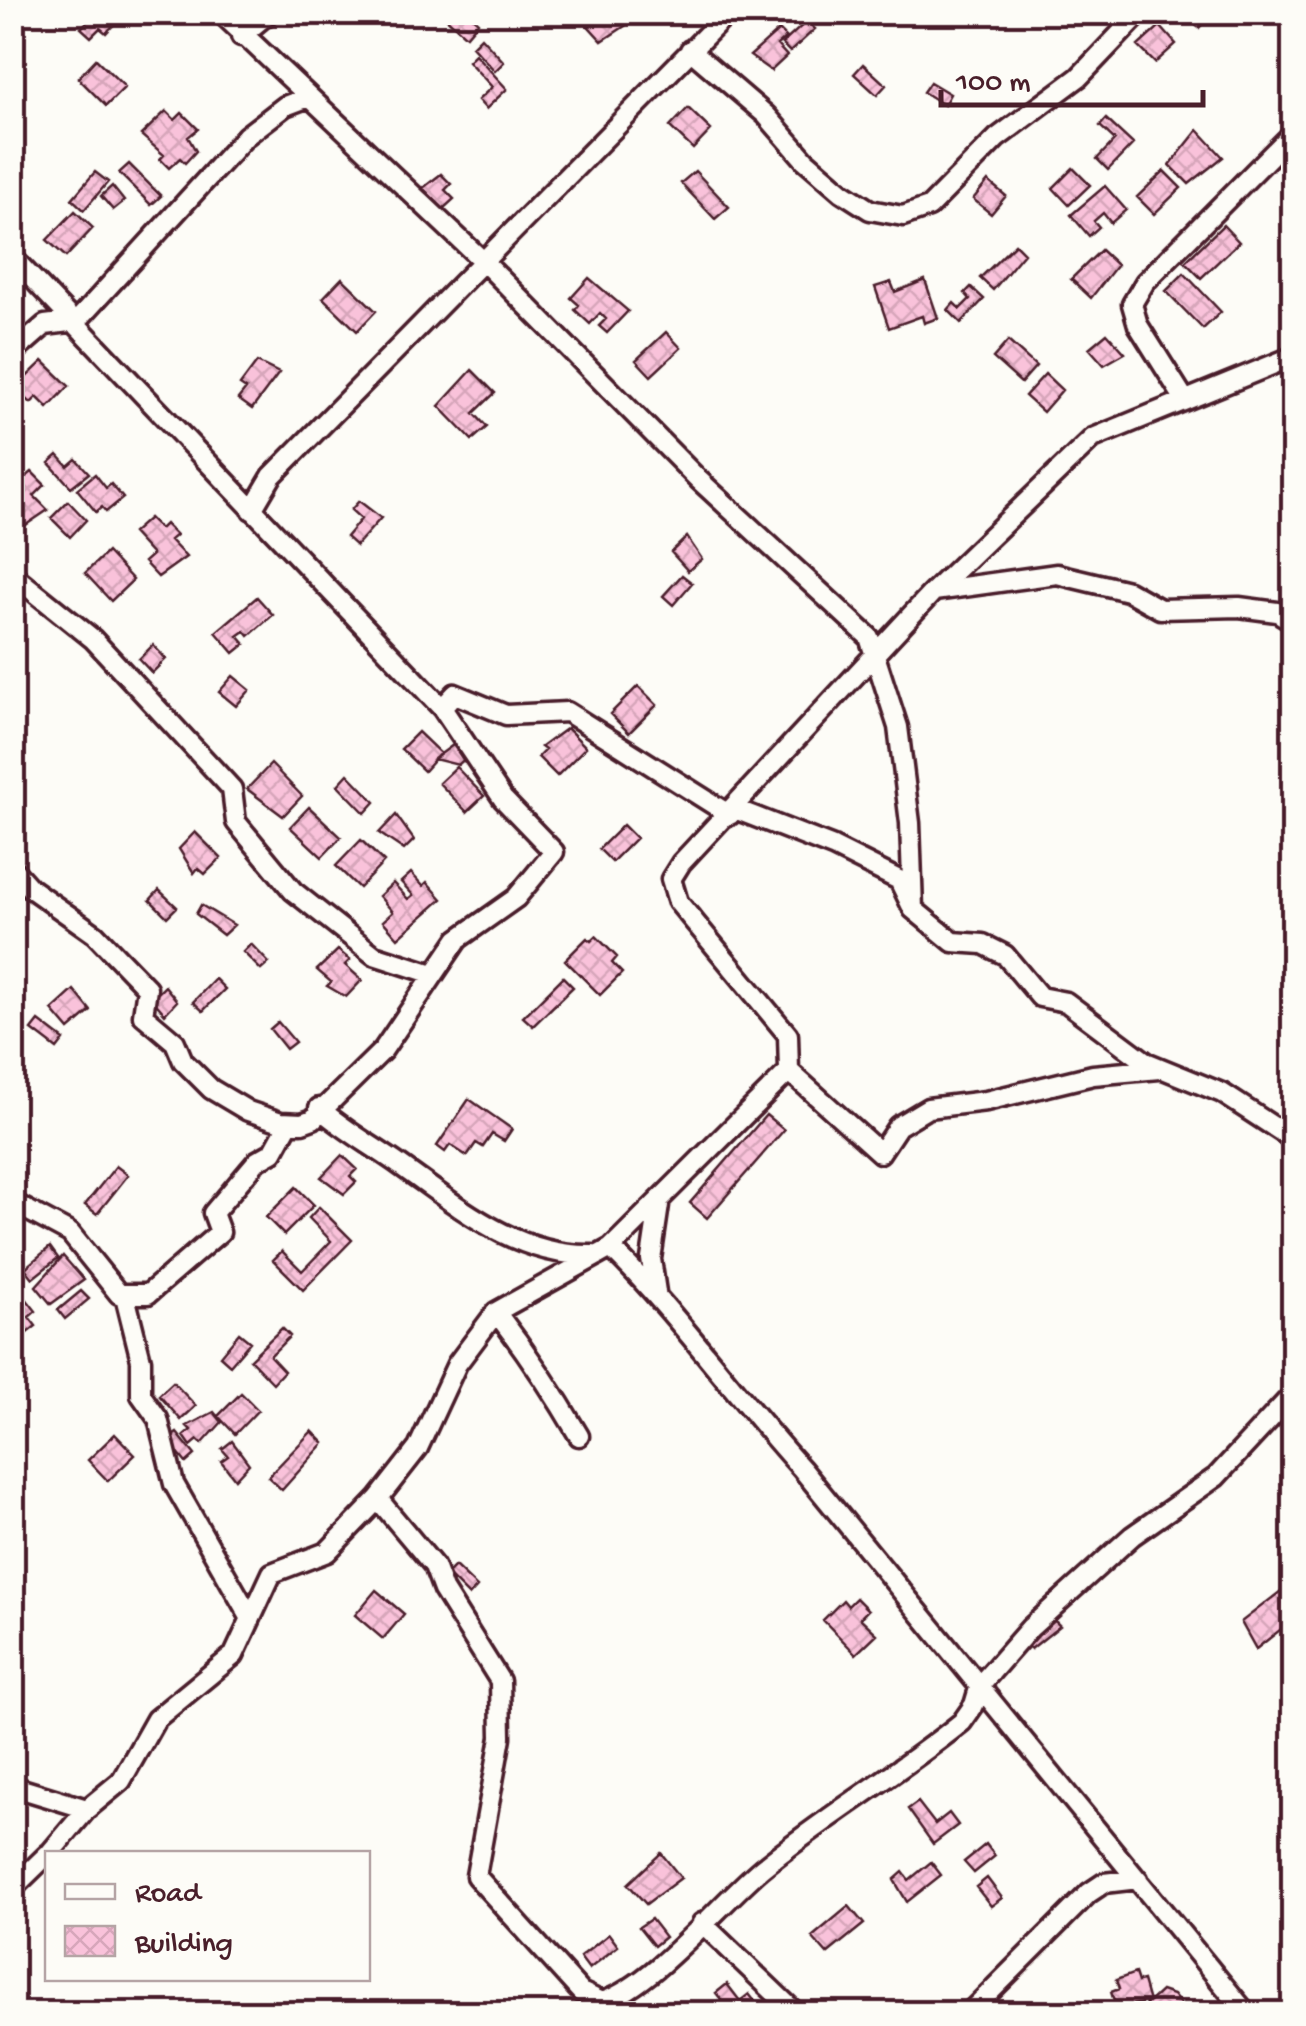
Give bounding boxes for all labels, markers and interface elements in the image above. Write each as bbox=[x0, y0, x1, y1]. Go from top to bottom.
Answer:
scale bar bbox=[941, 45, 1204, 107]
text: 100 m bbox=[955, 67, 1031, 102]
legend bbox=[45, 1851, 370, 1981]
text: Road bbox=[135, 1878, 203, 1913]
text: Building bbox=[134, 1928, 233, 1963]

